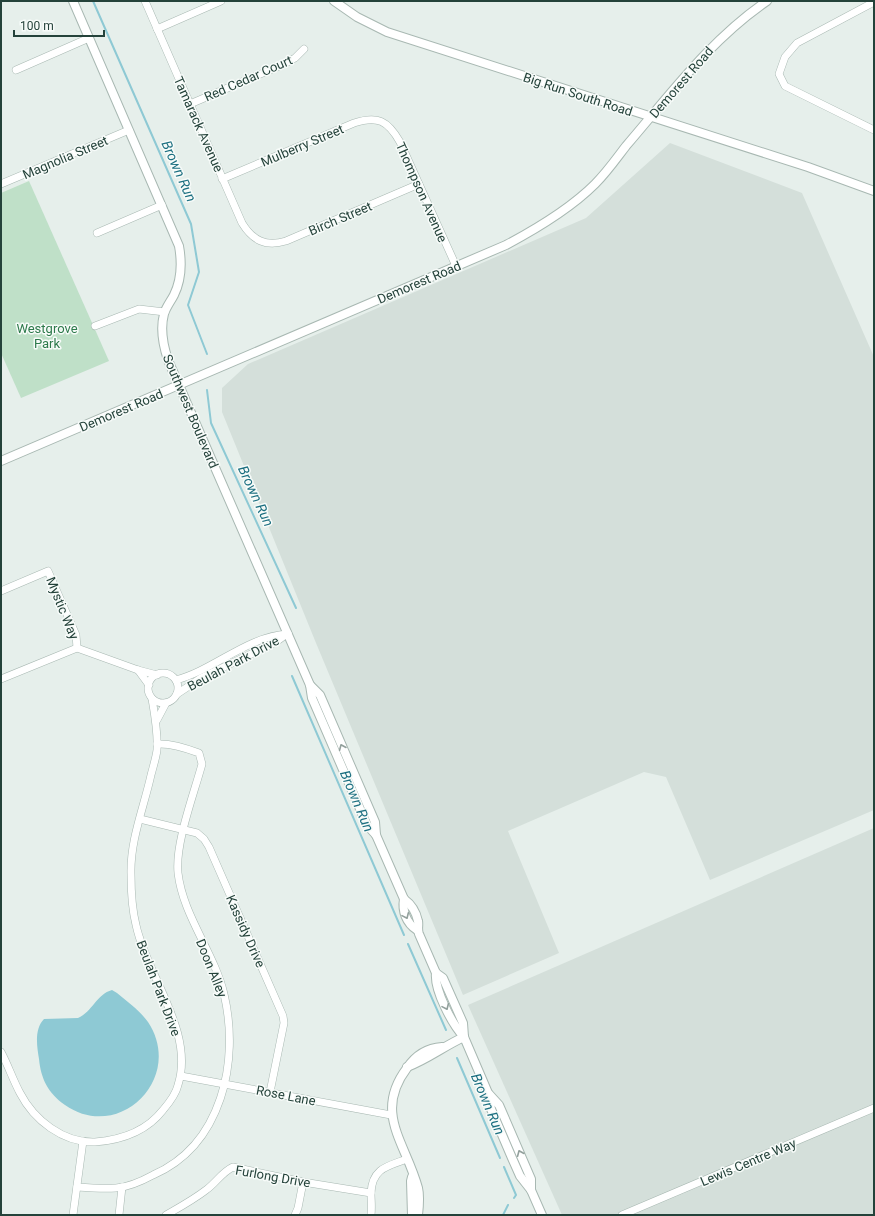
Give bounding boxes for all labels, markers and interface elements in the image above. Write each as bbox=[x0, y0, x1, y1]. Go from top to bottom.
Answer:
scale bar bbox=[14, 12, 104, 38]
text: 100 m bbox=[20, 19, 54, 33]
street label: Demorest Road bbox=[646, 44, 716, 121]
street label: Red Cedar Court bbox=[202, 52, 295, 105]
street label: Big Run South Road bbox=[521, 70, 634, 119]
street label: Tamarack Avenue bbox=[171, 74, 226, 174]
street label: Mulberry Street bbox=[259, 121, 346, 170]
street label: Magnolia Street bbox=[20, 133, 110, 182]
water label: Brown Run bbox=[158, 138, 200, 204]
street label: Thompson Avenue bbox=[393, 140, 450, 245]
street label: Birch Street bbox=[306, 198, 374, 238]
street label: Demorest Road bbox=[375, 258, 463, 307]
park label: Westgrove Park bbox=[16, 321, 78, 351]
street label: Southwest Boulevard bbox=[160, 352, 221, 470]
street label: Demorest Road bbox=[77, 386, 165, 435]
water label: Brown Run bbox=[235, 463, 277, 529]
street label: Mystic Way bbox=[43, 575, 82, 642]
street label: Beulah Park Drive bbox=[185, 633, 282, 694]
one-way arrow bbox=[339, 743, 347, 751]
water label: Brown Run bbox=[337, 768, 377, 834]
street label: Kassidy Drive bbox=[223, 893, 268, 970]
one-way arrow bbox=[401, 912, 409, 920]
street label: Doon Alley bbox=[193, 937, 230, 1000]
street label: Beulah Park Drive bbox=[133, 938, 184, 1038]
one-way arrow bbox=[441, 1002, 449, 1010]
water label: Brown Run bbox=[468, 1071, 508, 1137]
street label: Rose Lane bbox=[255, 1082, 317, 1109]
street label: Lewis Centre Way bbox=[698, 1136, 798, 1189]
one-way arrow bbox=[517, 1150, 525, 1158]
street label: Furlong Drive bbox=[234, 1162, 312, 1191]

